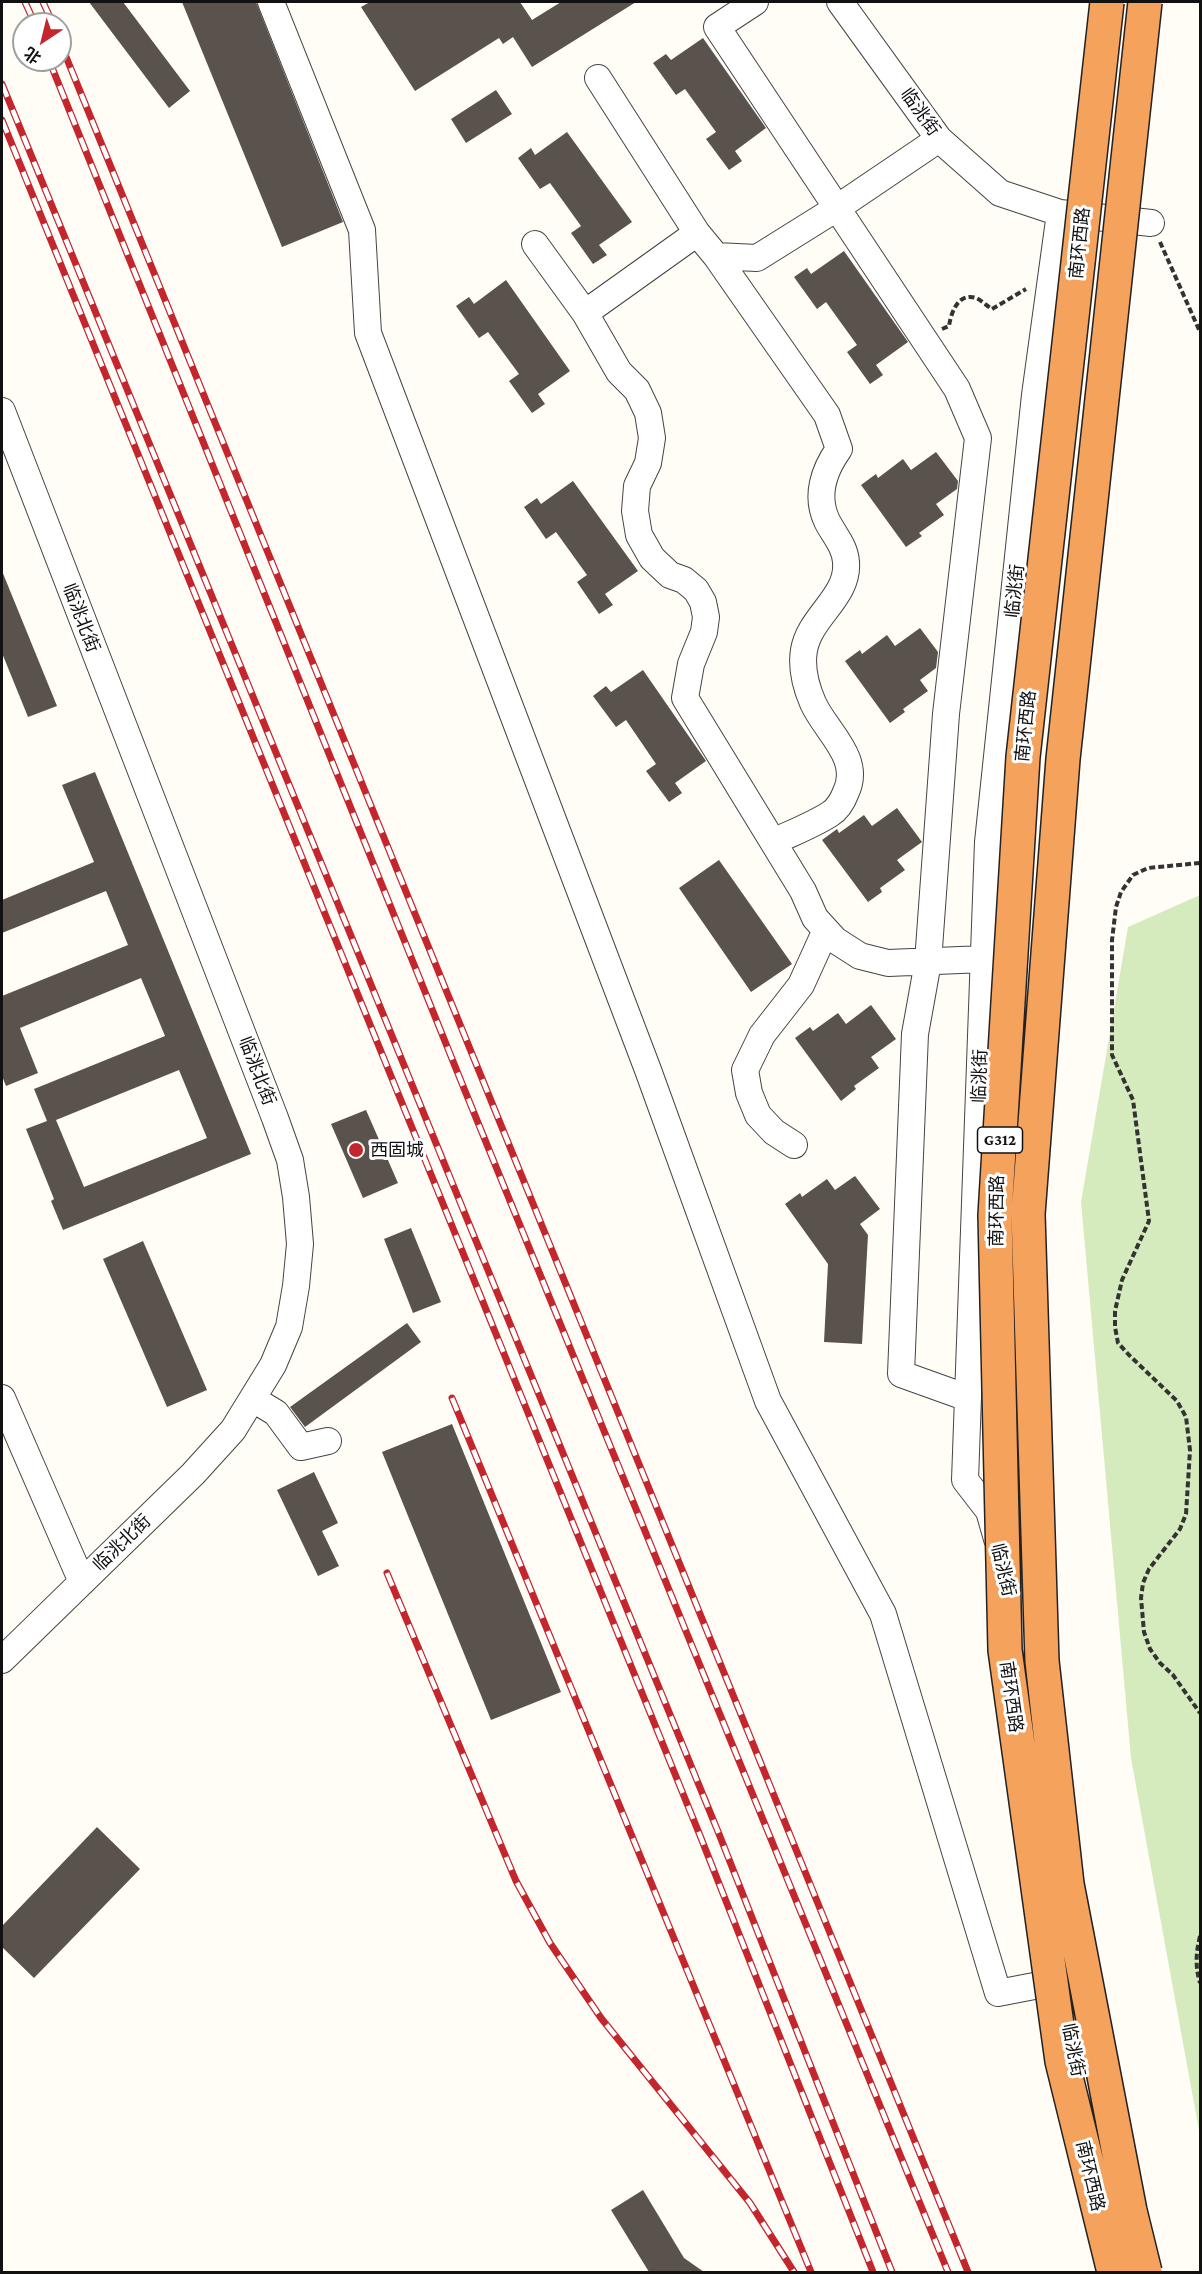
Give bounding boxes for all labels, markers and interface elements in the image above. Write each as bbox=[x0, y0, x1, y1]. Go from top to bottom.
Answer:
north arrow bbox=[12, 12, 72, 72]
text: 北 bbox=[21, 44, 44, 67]
street label: 临洮街 bbox=[895, 84, 945, 140]
street label: 南环西路 bbox=[1065, 206, 1095, 280]
street label: 临洮街 bbox=[1001, 563, 1029, 619]
street label: 临洮北街 bbox=[58, 581, 104, 655]
street label: 南环西路 bbox=[1011, 689, 1041, 763]
street label: 临洮北街 bbox=[234, 1034, 280, 1108]
street label: 临洮街 bbox=[968, 1049, 992, 1103]
road number: G312 bbox=[978, 1127, 1022, 1153]
place label: 西固城 bbox=[370, 1139, 424, 1161]
marker: 西固城 bbox=[347, 1141, 365, 1159]
street label: 南环西路 bbox=[986, 1175, 1008, 1247]
street label: 临洮北街 bbox=[89, 1510, 155, 1576]
street label: 临洮街 bbox=[986, 1541, 1020, 1599]
street label: 南环西路 bbox=[995, 1660, 1027, 1734]
street label: 临洮街 bbox=[1057, 2021, 1089, 2079]
street label: 南环西路 bbox=[1071, 2138, 1109, 2214]

